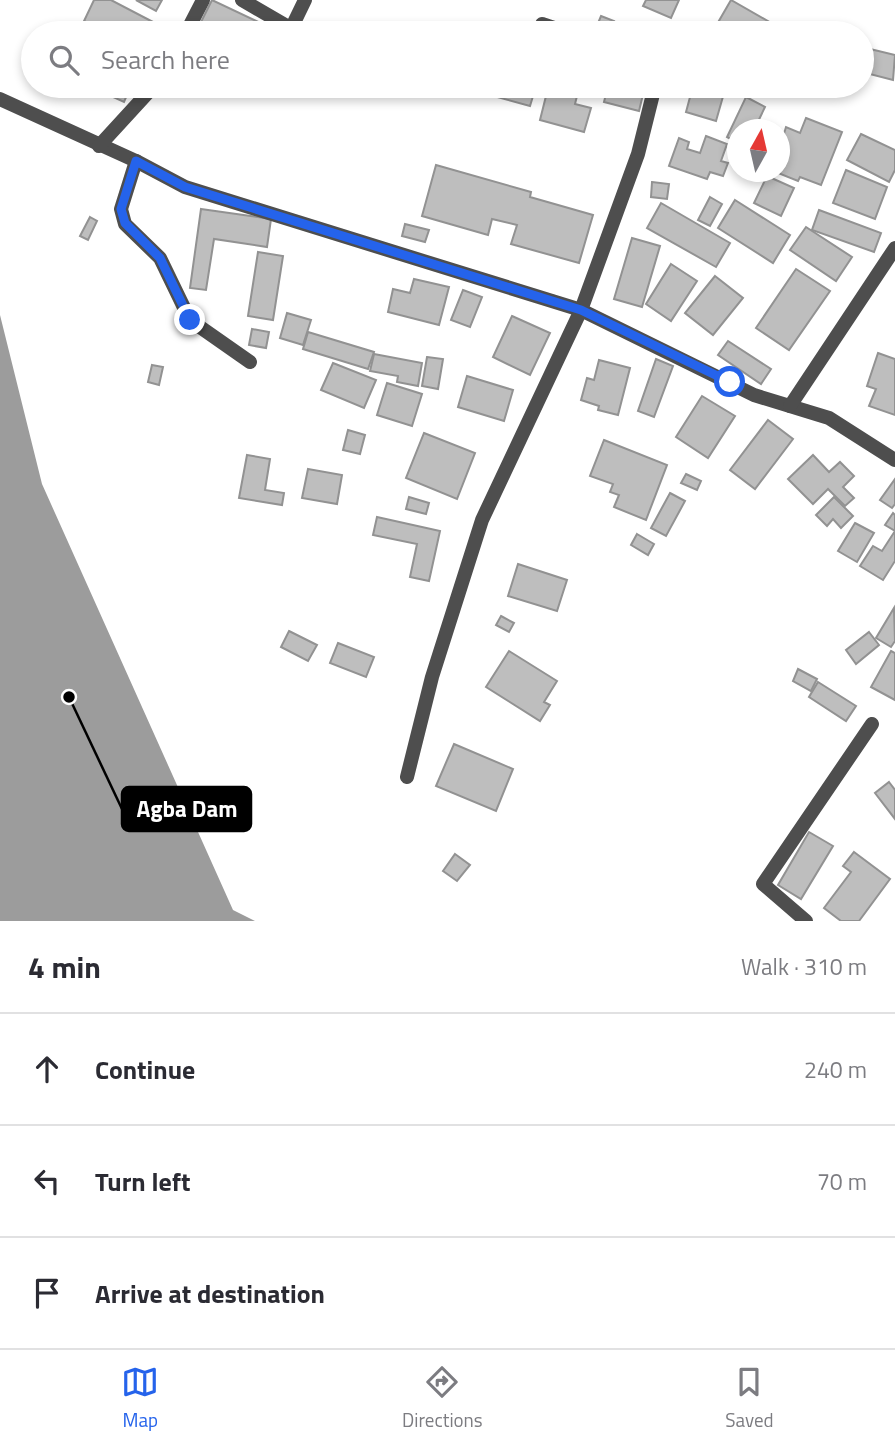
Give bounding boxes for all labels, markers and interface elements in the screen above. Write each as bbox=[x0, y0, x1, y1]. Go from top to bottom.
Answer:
search box bbox=[21, 21, 874, 98]
text: Search here bbox=[101, 40, 230, 79]
icon: search bbox=[45, 41, 83, 79]
north arrow bbox=[727, 119, 790, 182]
route end bbox=[174, 304, 205, 335]
route start bbox=[714, 366, 745, 397]
callout: Agba Dam bbox=[122, 787, 251, 831]
text: Agba Dam bbox=[137, 791, 238, 826]
text: 4 min bbox=[28, 944, 101, 990]
text: Walk · 310 m bbox=[741, 949, 867, 984]
icon: ahead bbox=[28, 1050, 66, 1088]
text: Continue bbox=[95, 1050, 195, 1089]
text: 240 m bbox=[804, 1052, 867, 1087]
icon: left bbox=[28, 1162, 66, 1200]
text: Turn left bbox=[95, 1162, 190, 1201]
text: 70 m bbox=[817, 1164, 867, 1199]
icon: arrive bbox=[28, 1274, 66, 1312]
text: Arrive at destination bbox=[95, 1274, 325, 1313]
tab: Map bbox=[121, 1363, 159, 1434]
tab: Directions bbox=[402, 1363, 483, 1434]
tab: Saved bbox=[725, 1363, 774, 1434]

